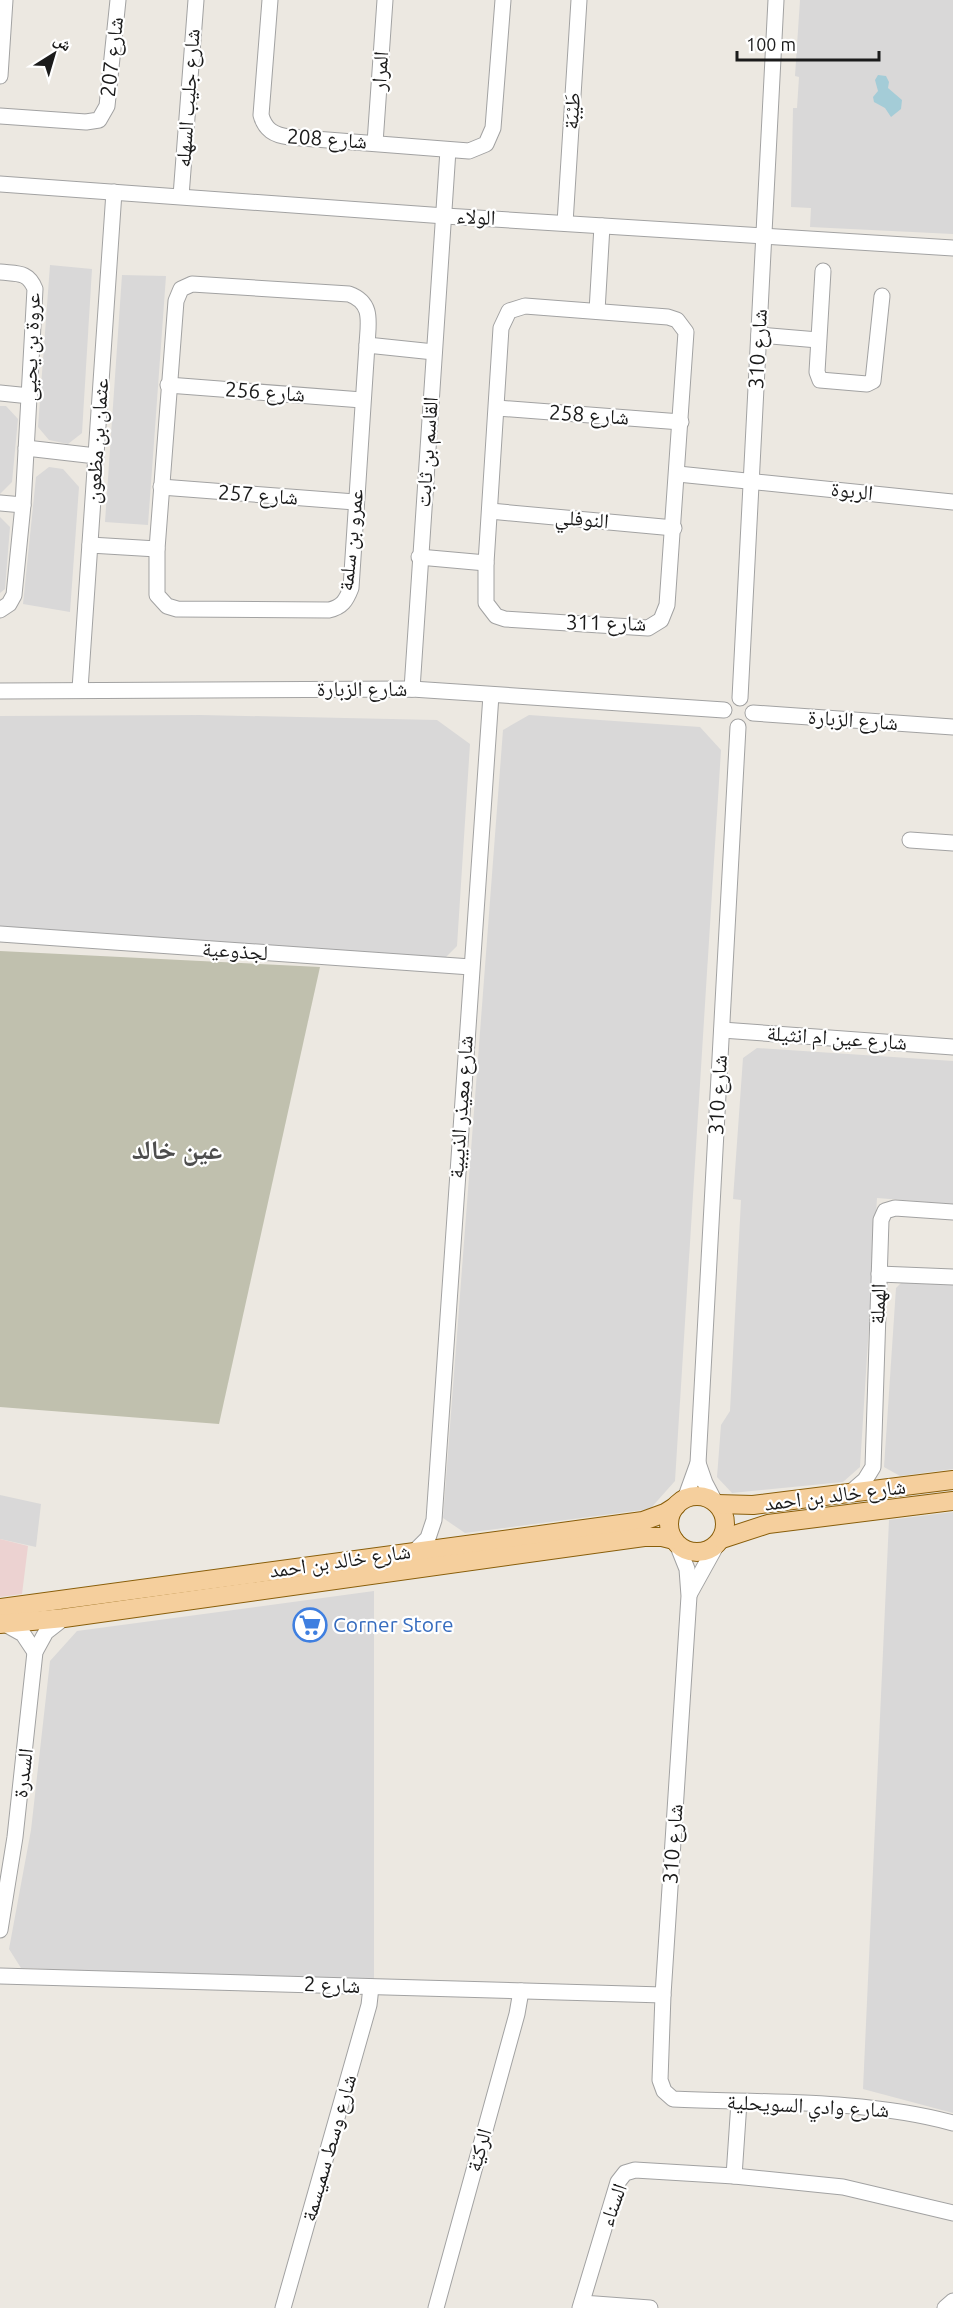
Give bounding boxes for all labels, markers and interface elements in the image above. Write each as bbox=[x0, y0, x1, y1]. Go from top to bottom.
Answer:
street label: شارع 207 bbox=[95, 16, 129, 98]
north arrow bbox=[24, 24, 84, 84]
scale bar bbox=[737, 24, 880, 62]
street label: شارع جليب السهله bbox=[170, 28, 206, 168]
text: ش bbox=[50, 30, 75, 55]
text: 100 m bbox=[746, 34, 796, 54]
street label: المرار bbox=[366, 50, 392, 93]
street label: طَيْبَة bbox=[558, 92, 585, 130]
street label: شارع 208 bbox=[286, 123, 368, 155]
street label: الولاء bbox=[456, 203, 496, 229]
street label: عروة بن يحيى bbox=[16, 292, 46, 402]
street label: شارع 310 bbox=[743, 308, 773, 390]
street label: شارع 256 bbox=[224, 376, 306, 408]
street label: عثمان بن مظعون bbox=[80, 377, 114, 505]
street label: القاسم بن ثابت bbox=[410, 396, 445, 508]
street label: شارع 258 bbox=[548, 399, 630, 431]
street label: الربوة bbox=[830, 476, 874, 505]
street label: شارع 257 bbox=[217, 479, 299, 511]
street label: عمرو بن سلمة bbox=[333, 487, 369, 592]
street label: النوفلي bbox=[554, 504, 610, 538]
street label: شارع 311 bbox=[566, 609, 646, 637]
street label: شارع الزبارة bbox=[317, 676, 407, 702]
street label: شارع الزبارة bbox=[807, 704, 899, 736]
street label: لجذوعية bbox=[201, 936, 269, 965]
street label: شارع عين ام انثيلة bbox=[766, 1020, 908, 1057]
street label: شارع معيذر الذيبية bbox=[443, 1035, 479, 1179]
street label: شارع 310 bbox=[703, 1054, 733, 1136]
district label: عين خالد bbox=[132, 1134, 222, 1166]
street label: الهملة bbox=[864, 1283, 891, 1325]
street label: شارع خالد بن احمد bbox=[763, 1473, 907, 1517]
street label: شارع خالد بن احمد bbox=[268, 1538, 412, 1584]
supermarket icon: Corner Store bbox=[292, 1607, 328, 1643]
place label: Corner Store bbox=[333, 1612, 453, 1636]
street label: السدرة bbox=[7, 1747, 37, 1799]
street label: شارع 310 bbox=[657, 1803, 689, 1885]
street label: شارع 2 bbox=[303, 1971, 361, 1999]
street label: شارع وسط سميسمة bbox=[296, 2072, 362, 2224]
street label: شارع وادي السويحلية bbox=[726, 2089, 890, 2127]
street label: الركيّة bbox=[460, 2125, 496, 2174]
street label: السناء bbox=[593, 2180, 631, 2229]

